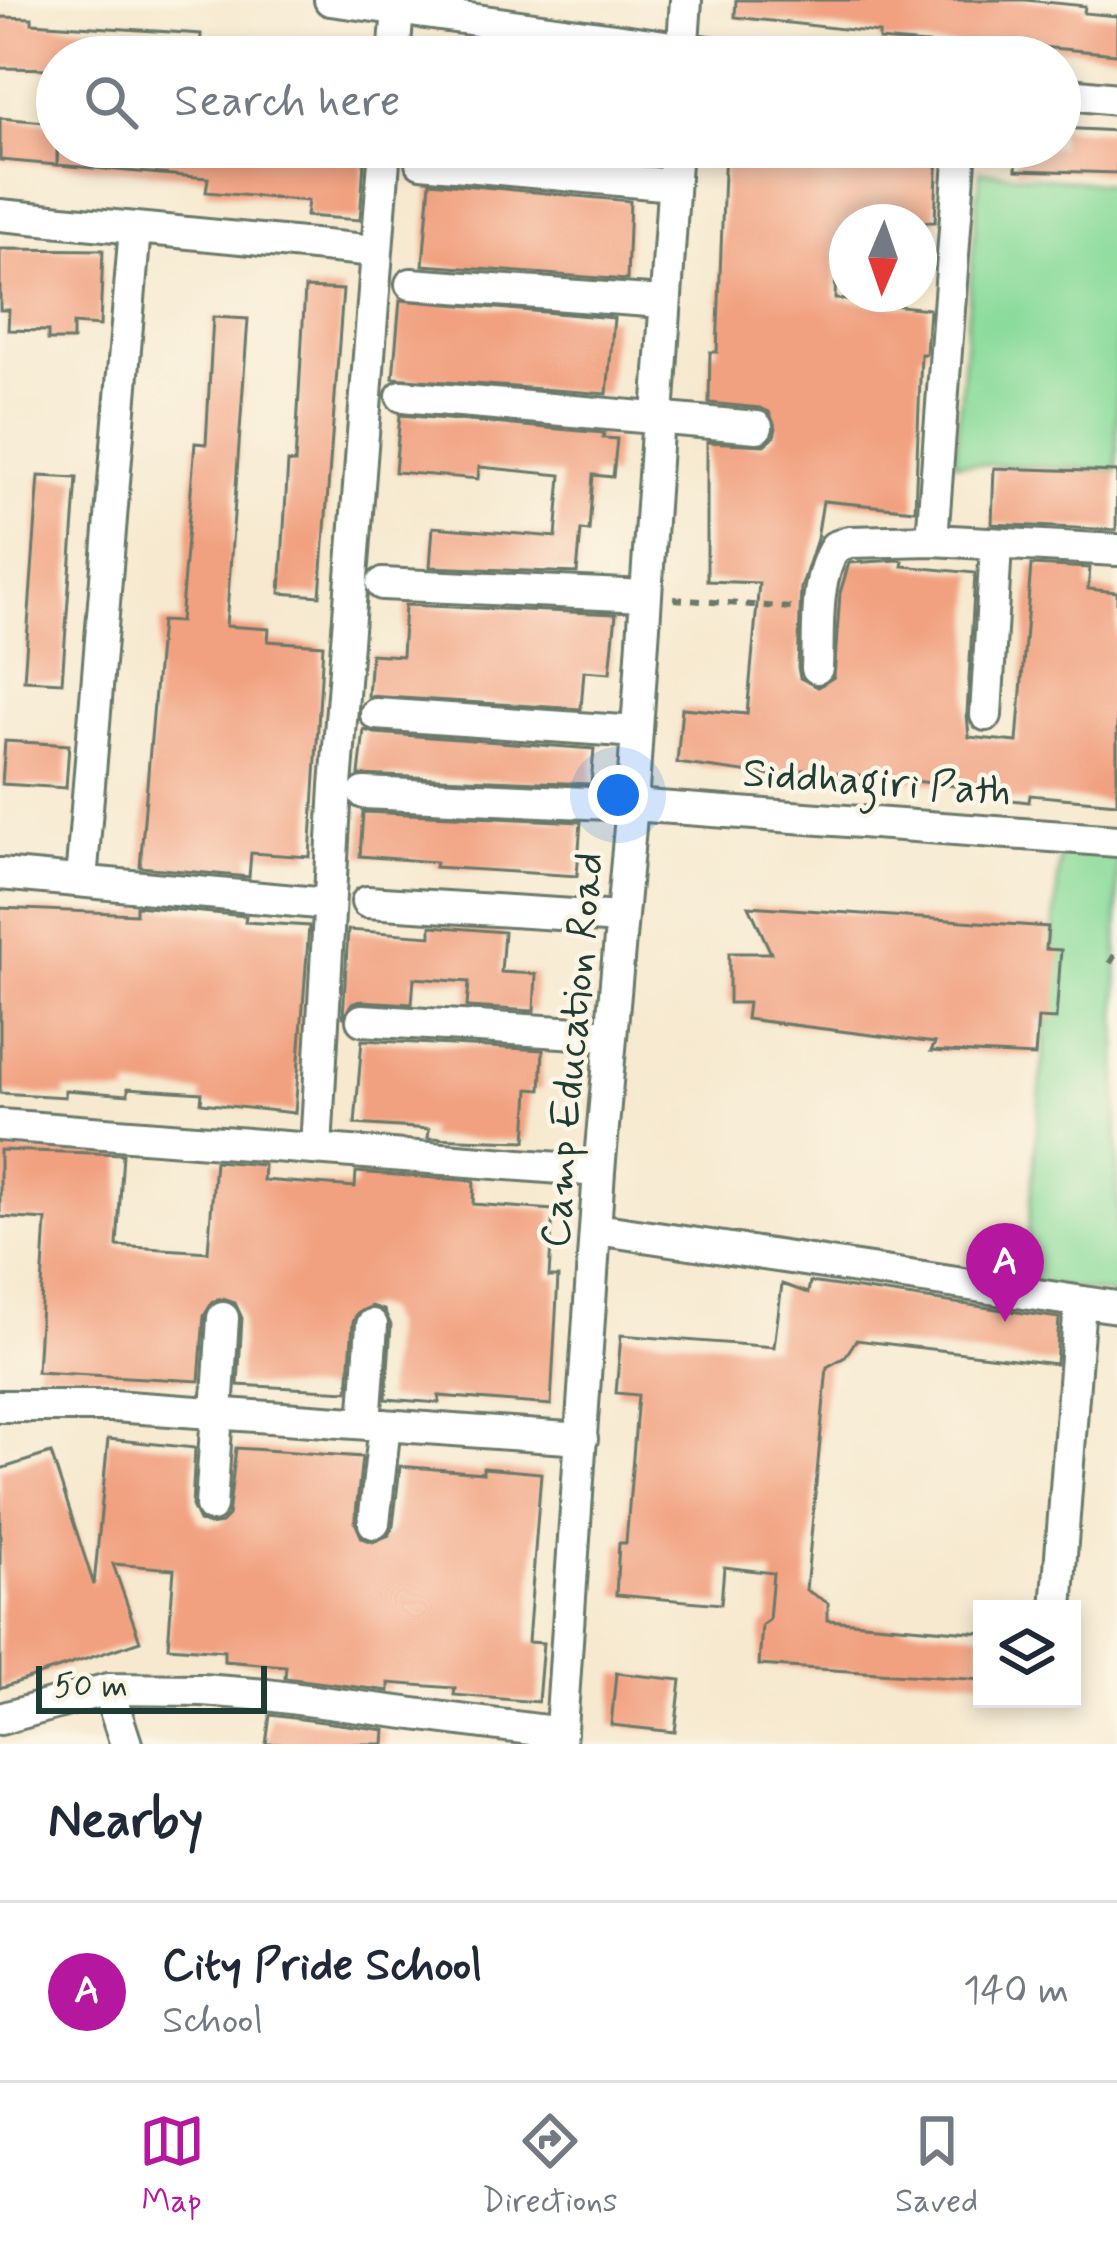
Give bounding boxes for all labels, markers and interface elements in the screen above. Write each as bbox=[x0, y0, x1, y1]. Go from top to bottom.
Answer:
search box bbox=[36, 36, 1081, 168]
icon: search bbox=[78, 69, 144, 135]
text: Search here bbox=[174, 73, 401, 132]
north arrow bbox=[829, 204, 937, 312]
street label: Siddhagiri Path bbox=[740, 747, 1013, 824]
your location bbox=[588, 765, 648, 825]
street label: Camp Education Road bbox=[529, 850, 618, 1250]
pin: A bbox=[966, 1223, 1044, 1322]
map controls bbox=[973, 1600, 1081, 1708]
button: layers bbox=[973, 1600, 1081, 1708]
scale bar bbox=[36, 1660, 267, 1713]
text: 50 m bbox=[54, 1665, 128, 1709]
text: Nearby bbox=[48, 1789, 203, 1855]
text: City Pride School bbox=[162, 1937, 482, 1996]
text: A bbox=[74, 1966, 100, 2017]
text: 140 m bbox=[963, 1966, 1069, 2017]
text: School bbox=[162, 1996, 263, 2047]
tab: Map bbox=[139, 2108, 205, 2224]
tab: Directions bbox=[482, 2108, 618, 2224]
tab: Saved bbox=[895, 2108, 978, 2224]

